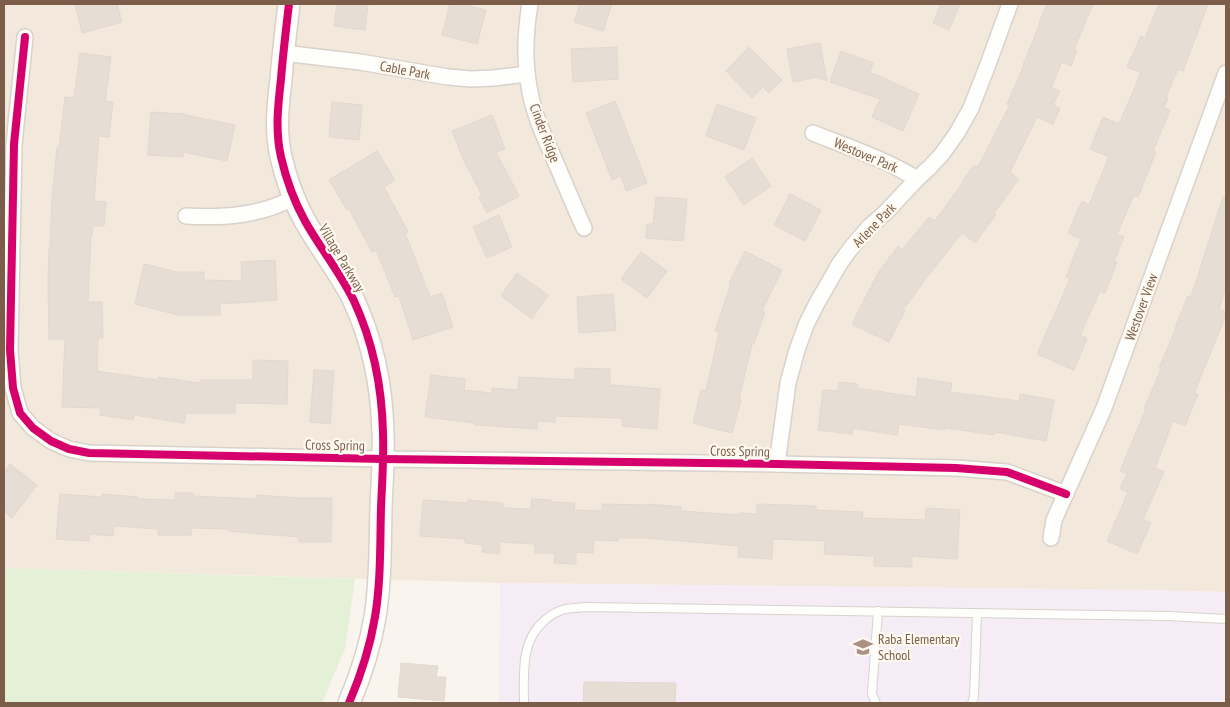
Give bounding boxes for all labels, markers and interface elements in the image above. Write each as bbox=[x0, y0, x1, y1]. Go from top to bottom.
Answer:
street label: Cable Park bbox=[378, 57, 432, 83]
street label: Cinder Ridge bbox=[526, 101, 565, 165]
street label: Westover Park bbox=[831, 133, 901, 177]
street label: Arlene Park bbox=[848, 198, 900, 251]
street label: Village Parkway bbox=[314, 220, 370, 296]
street label: Westover View bbox=[1121, 270, 1162, 343]
street label: Cross Spring bbox=[305, 435, 365, 455]
street label: Cross Spring bbox=[710, 441, 770, 461]
place label: Raba Elementary School bbox=[878, 630, 960, 664]
school or university icon: Raba Elementary School bbox=[852, 636, 874, 658]

